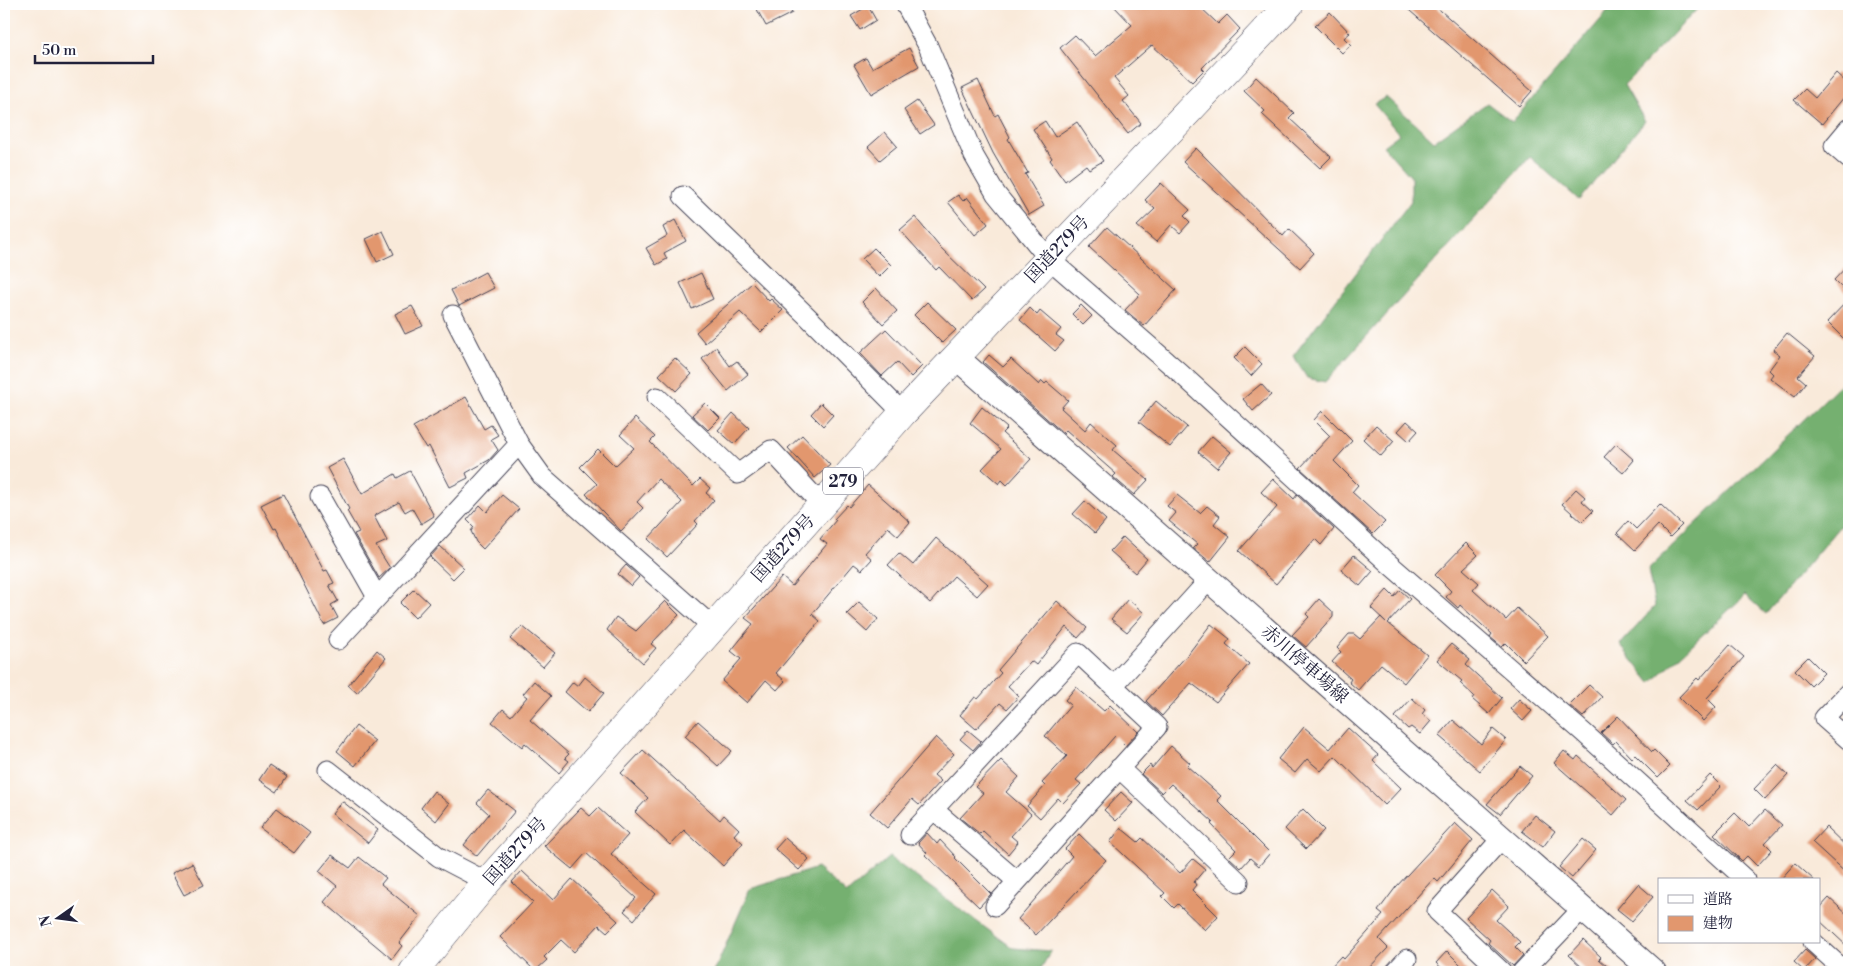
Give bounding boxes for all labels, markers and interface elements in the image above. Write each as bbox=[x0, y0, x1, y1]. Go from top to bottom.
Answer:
scale bar bbox=[35, 32, 152, 64]
text: 50 m bbox=[42, 41, 76, 60]
street label: 国道279号 bbox=[1020, 211, 1094, 288]
road number: 279 bbox=[823, 468, 863, 494]
street label: 国道279号 bbox=[747, 509, 820, 587]
street label: 赤川停車場線 bbox=[1256, 620, 1353, 708]
street label: 国道279号 bbox=[479, 812, 552, 890]
legend bbox=[1658, 878, 1820, 944]
text: 道路 bbox=[1703, 890, 1733, 909]
north arrow bbox=[32, 894, 82, 944]
text: N bbox=[36, 913, 56, 928]
text: 建物 bbox=[1703, 914, 1733, 933]

